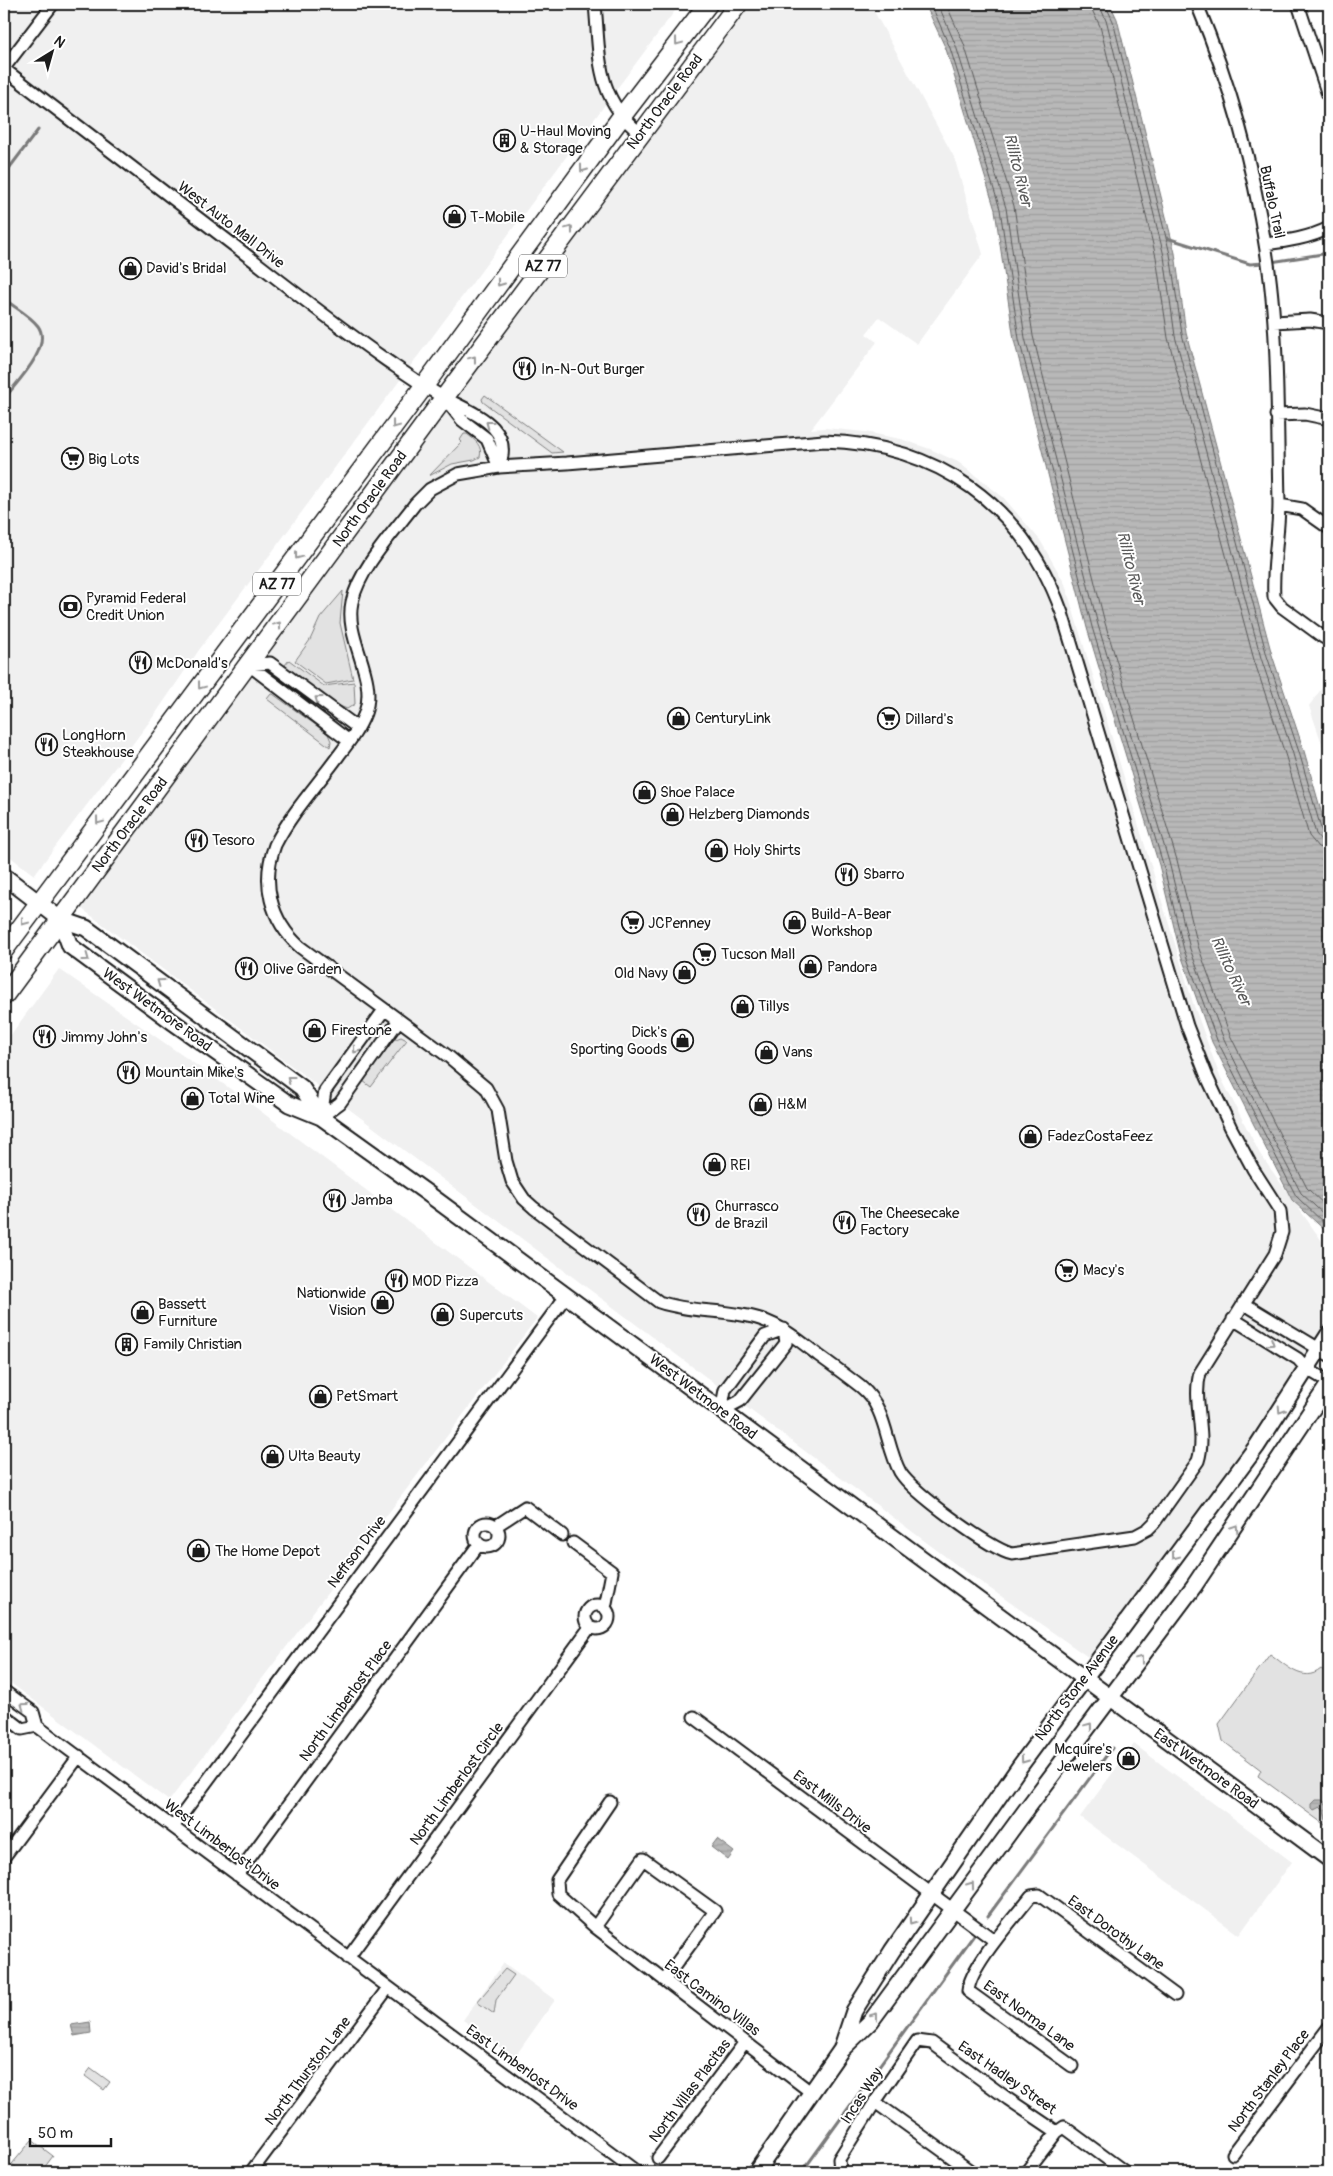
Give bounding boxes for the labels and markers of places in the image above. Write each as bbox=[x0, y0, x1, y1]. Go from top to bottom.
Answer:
place label: U-Haul Moving & Storage bbox=[520, 122, 611, 158]
building icon: U-Haul Moving & Storage bbox=[492, 128, 516, 152]
shop icon: T-Mobile bbox=[442, 205, 466, 229]
place label: T-Mobile bbox=[470, 208, 525, 227]
shop icon: David's Bridal bbox=[118, 256, 142, 280]
place label: David's Bridal bbox=[146, 259, 227, 278]
restaurant icon: In-N-Out Burger bbox=[513, 357, 537, 381]
place label: In-N-Out Burger bbox=[541, 360, 645, 379]
supermarket icon: Big Lots bbox=[60, 447, 84, 471]
place label: Big Lots bbox=[88, 450, 140, 469]
place label: Pyramid Federal Credit Union bbox=[86, 589, 186, 625]
bank icon: Pyramid Federal Credit Union bbox=[58, 595, 82, 619]
restaurant icon: McDonald's bbox=[128, 651, 152, 675]
place label: McDonald's bbox=[156, 654, 228, 673]
shop icon: CenturyLink bbox=[667, 706, 691, 730]
supermarket icon: Dillard's bbox=[877, 707, 901, 731]
place label: CenturyLink bbox=[695, 709, 772, 728]
place label: Dillard's bbox=[905, 710, 954, 729]
place label: LongHorn Steakhouse bbox=[62, 726, 135, 762]
restaurant icon: LongHorn Steakhouse bbox=[34, 732, 58, 756]
shop icon: Shoe Palace bbox=[632, 780, 656, 804]
place label: Shoe Palace bbox=[660, 783, 735, 802]
shop icon: Helzberg Diamonds bbox=[660, 802, 684, 826]
place label: Helzberg Diamonds bbox=[688, 805, 810, 824]
restaurant icon: Tesoro bbox=[184, 828, 208, 852]
place label: Tesoro bbox=[212, 831, 255, 850]
shop icon: Holy Shirts bbox=[705, 838, 729, 862]
place label: Holy Shirts bbox=[733, 841, 801, 860]
restaurant icon: Sbarro bbox=[835, 862, 859, 886]
place label: Sbarro bbox=[863, 865, 905, 884]
place label: Build-A-Bear Workshop bbox=[811, 905, 892, 941]
supermarket icon: JCPenney bbox=[620, 911, 644, 935]
shop icon: Build-A-Bear Workshop bbox=[783, 911, 807, 935]
place label: JCPenney bbox=[648, 914, 711, 933]
supermarket icon: Tucson Mall bbox=[693, 942, 717, 966]
place label: Tucson Mall bbox=[721, 945, 795, 964]
shop icon: Pandora bbox=[799, 955, 823, 979]
restaurant icon: Olive Garden bbox=[235, 957, 259, 981]
place label: Pandora bbox=[827, 958, 877, 977]
place label: Olive Garden bbox=[263, 960, 342, 979]
shop icon: Old Navy bbox=[672, 961, 696, 985]
place label: Old Navy bbox=[614, 964, 669, 983]
shop icon: Tillys bbox=[730, 994, 754, 1018]
place label: Tillys bbox=[758, 997, 790, 1016]
shop icon: Firestone bbox=[303, 1018, 327, 1042]
place label: Firestone bbox=[331, 1021, 392, 1040]
place label: Dick's Sporting Goods bbox=[570, 1023, 667, 1059]
restaurant icon: Jimmy John's bbox=[33, 1025, 57, 1049]
place label: Jimmy John's bbox=[61, 1028, 148, 1047]
shop icon: Dick's Sporting Goods bbox=[671, 1029, 695, 1053]
shop icon: Vans bbox=[754, 1040, 778, 1064]
place label: Vans bbox=[782, 1043, 813, 1062]
restaurant icon: Mountain Mike's bbox=[117, 1060, 141, 1084]
place label: Mountain Mike's bbox=[145, 1063, 244, 1082]
shop icon: Total Wine bbox=[180, 1086, 204, 1110]
place label: Total Wine bbox=[208, 1089, 275, 1108]
shop icon: H&M bbox=[749, 1092, 773, 1116]
place label: H&M bbox=[777, 1095, 807, 1114]
shop icon: FadezCostaFeez bbox=[1019, 1124, 1043, 1148]
place label: FadezCostaFeez bbox=[1047, 1127, 1153, 1146]
shop icon: REI bbox=[702, 1153, 726, 1177]
place label: REI bbox=[730, 1156, 751, 1175]
restaurant icon: Jamba bbox=[323, 1188, 347, 1212]
place label: Jamba bbox=[351, 1191, 393, 1210]
place label: Churrasco de Brazil bbox=[715, 1197, 779, 1233]
restaurant icon: Churrasco de Brazil bbox=[687, 1203, 711, 1227]
place label: The Cheesecake Factory bbox=[860, 1204, 960, 1240]
restaurant icon: The Cheesecake Factory bbox=[832, 1210, 856, 1234]
supermarket icon: Macy's bbox=[1055, 1258, 1079, 1282]
place label: Macy's bbox=[1083, 1261, 1124, 1280]
restaurant icon: MOD Pizza bbox=[384, 1269, 408, 1293]
place label: MOD Pizza bbox=[412, 1272, 479, 1291]
place label: Nationwide Vision bbox=[297, 1284, 367, 1320]
shop icon: Nationwide Vision bbox=[370, 1290, 394, 1314]
place label: Bassett Furniture bbox=[158, 1295, 218, 1331]
shop icon: Bassett Furniture bbox=[130, 1301, 154, 1325]
shop icon: Supercuts bbox=[431, 1303, 455, 1327]
place label: Supercuts bbox=[459, 1306, 523, 1325]
building icon: Family Christian bbox=[115, 1332, 139, 1356]
place label: Family Christian bbox=[143, 1335, 242, 1354]
shop icon: PetSmart bbox=[308, 1384, 332, 1408]
place label: PetSmart bbox=[336, 1387, 399, 1406]
shop icon: Ulta Beauty bbox=[260, 1444, 284, 1468]
place label: Ulta Beauty bbox=[288, 1447, 361, 1466]
shop icon: The Home Depot bbox=[187, 1539, 211, 1563]
place label: The Home Depot bbox=[215, 1542, 321, 1561]
place label: Mcquire's Jewelers bbox=[1054, 1740, 1112, 1776]
shop icon: Mcquire's Jewelers bbox=[1116, 1746, 1140, 1770]

